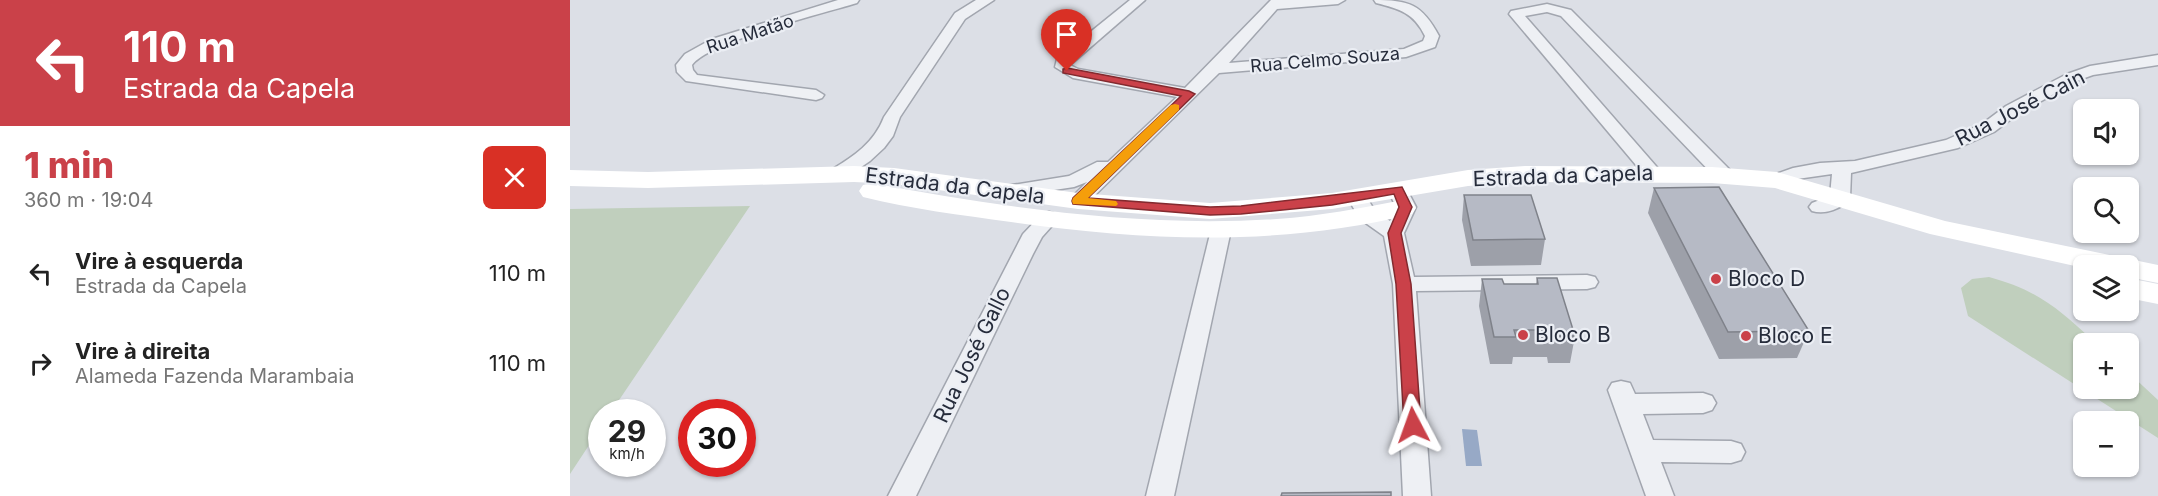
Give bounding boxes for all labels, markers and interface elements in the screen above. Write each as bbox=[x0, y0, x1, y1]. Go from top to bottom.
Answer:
pin bbox=[1041, 9, 1092, 71]
street label: Rua Matão bbox=[703, 10, 796, 58]
icon: arrive bbox=[1050, 18, 1083, 51]
text: 110 m bbox=[123, 21, 236, 72]
icon: left bbox=[24, 24, 102, 102]
street label: Rua Celmo Souza bbox=[1249, 43, 1401, 77]
street label: Rua José Cain bbox=[1951, 64, 2089, 151]
text: Estrada da Capela bbox=[123, 72, 355, 105]
map controls bbox=[2073, 99, 2139, 477]
button: sound bbox=[2073, 99, 2139, 165]
text: 1 min bbox=[24, 143, 114, 187]
button: close bbox=[483, 146, 546, 209]
street label: Estrada da Capela bbox=[1472, 160, 1654, 191]
street label: Estrada da Capela bbox=[864, 162, 1046, 209]
button: search bbox=[2073, 177, 2139, 243]
text: 360 m · 19:04 bbox=[24, 188, 153, 212]
text: Vire à esquerda bbox=[75, 248, 243, 274]
button: layers bbox=[2073, 255, 2139, 321]
icon: left bbox=[24, 257, 57, 290]
text: 110 m bbox=[489, 260, 546, 286]
place label: Bloco D bbox=[1728, 266, 1805, 291]
marker: Bloco D bbox=[1709, 272, 1723, 286]
text: Estrada da Capela bbox=[75, 274, 247, 298]
street label: Rua José Gallo bbox=[928, 283, 1015, 427]
place label: Bloco B bbox=[1535, 322, 1611, 347]
place label: Bloco E bbox=[1758, 323, 1833, 348]
marker: Bloco B bbox=[1516, 328, 1530, 342]
marker: Bloco E bbox=[1739, 329, 1753, 343]
button: + bbox=[2073, 333, 2139, 399]
text: Vire à direita bbox=[75, 338, 210, 364]
icon: right bbox=[24, 347, 57, 380]
text: 110 m bbox=[489, 350, 546, 376]
text: Alameda Fazenda Marambaia bbox=[75, 364, 354, 388]
position arrow bbox=[1381, 393, 1445, 457]
speed limit sign: 30 bbox=[678, 399, 756, 477]
button: − bbox=[2073, 411, 2139, 477]
text: 29 bbox=[608, 413, 646, 449]
text: km/h bbox=[609, 444, 645, 463]

